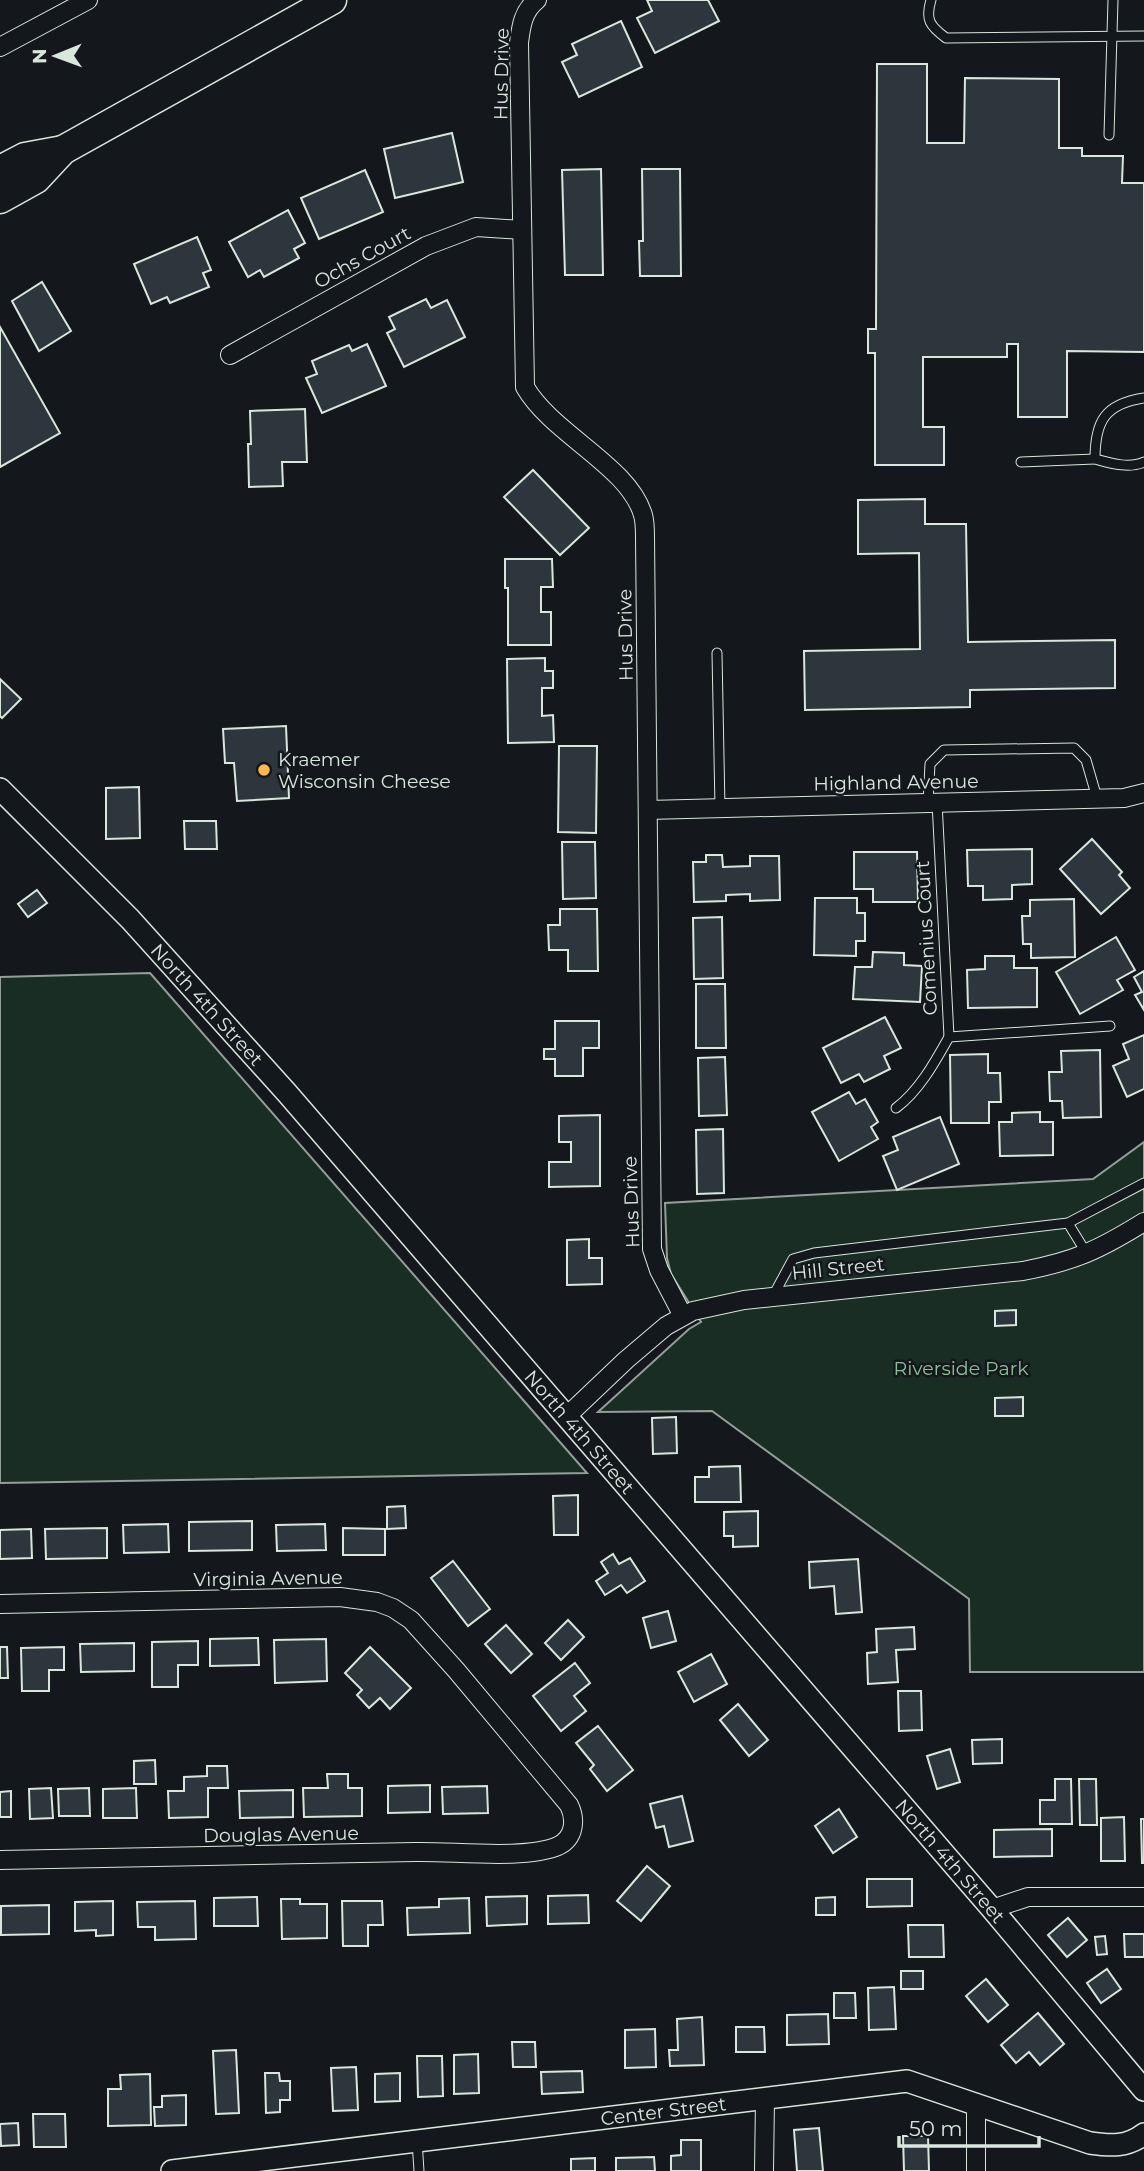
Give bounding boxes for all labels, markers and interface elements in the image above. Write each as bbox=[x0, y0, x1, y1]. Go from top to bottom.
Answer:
north arrow bbox=[21, 21, 91, 91]
street label: Hus Drive bbox=[489, 28, 514, 120]
text: N bbox=[28, 48, 51, 64]
street label: Ochs Court bbox=[310, 221, 415, 293]
street label: Hus Drive bbox=[613, 589, 638, 681]
place label: Kraemer Wisconsin Cheese bbox=[278, 748, 451, 793]
marker: Kraemer Wisconsin Cheese bbox=[256, 762, 272, 778]
street label: Highland Avenue bbox=[813, 770, 979, 795]
street label: Comenius Court bbox=[911, 860, 942, 1016]
street label: North 4th Street bbox=[146, 939, 268, 1071]
street label: Hus Drive bbox=[618, 1155, 645, 1248]
street label: Hill Street bbox=[791, 1252, 886, 1285]
park label: Riverside Park bbox=[893, 1357, 1029, 1380]
street label: North 4th Street bbox=[520, 1365, 639, 1499]
street label: Virginia Avenue bbox=[193, 1566, 343, 1591]
street label: North 4th Street bbox=[890, 1795, 1010, 1928]
street label: Douglas Avenue bbox=[203, 1822, 359, 1847]
street label: Center Street bbox=[599, 2092, 728, 2130]
scale bar bbox=[899, 2104, 1039, 2148]
text: 50 m bbox=[909, 2116, 963, 2141]

